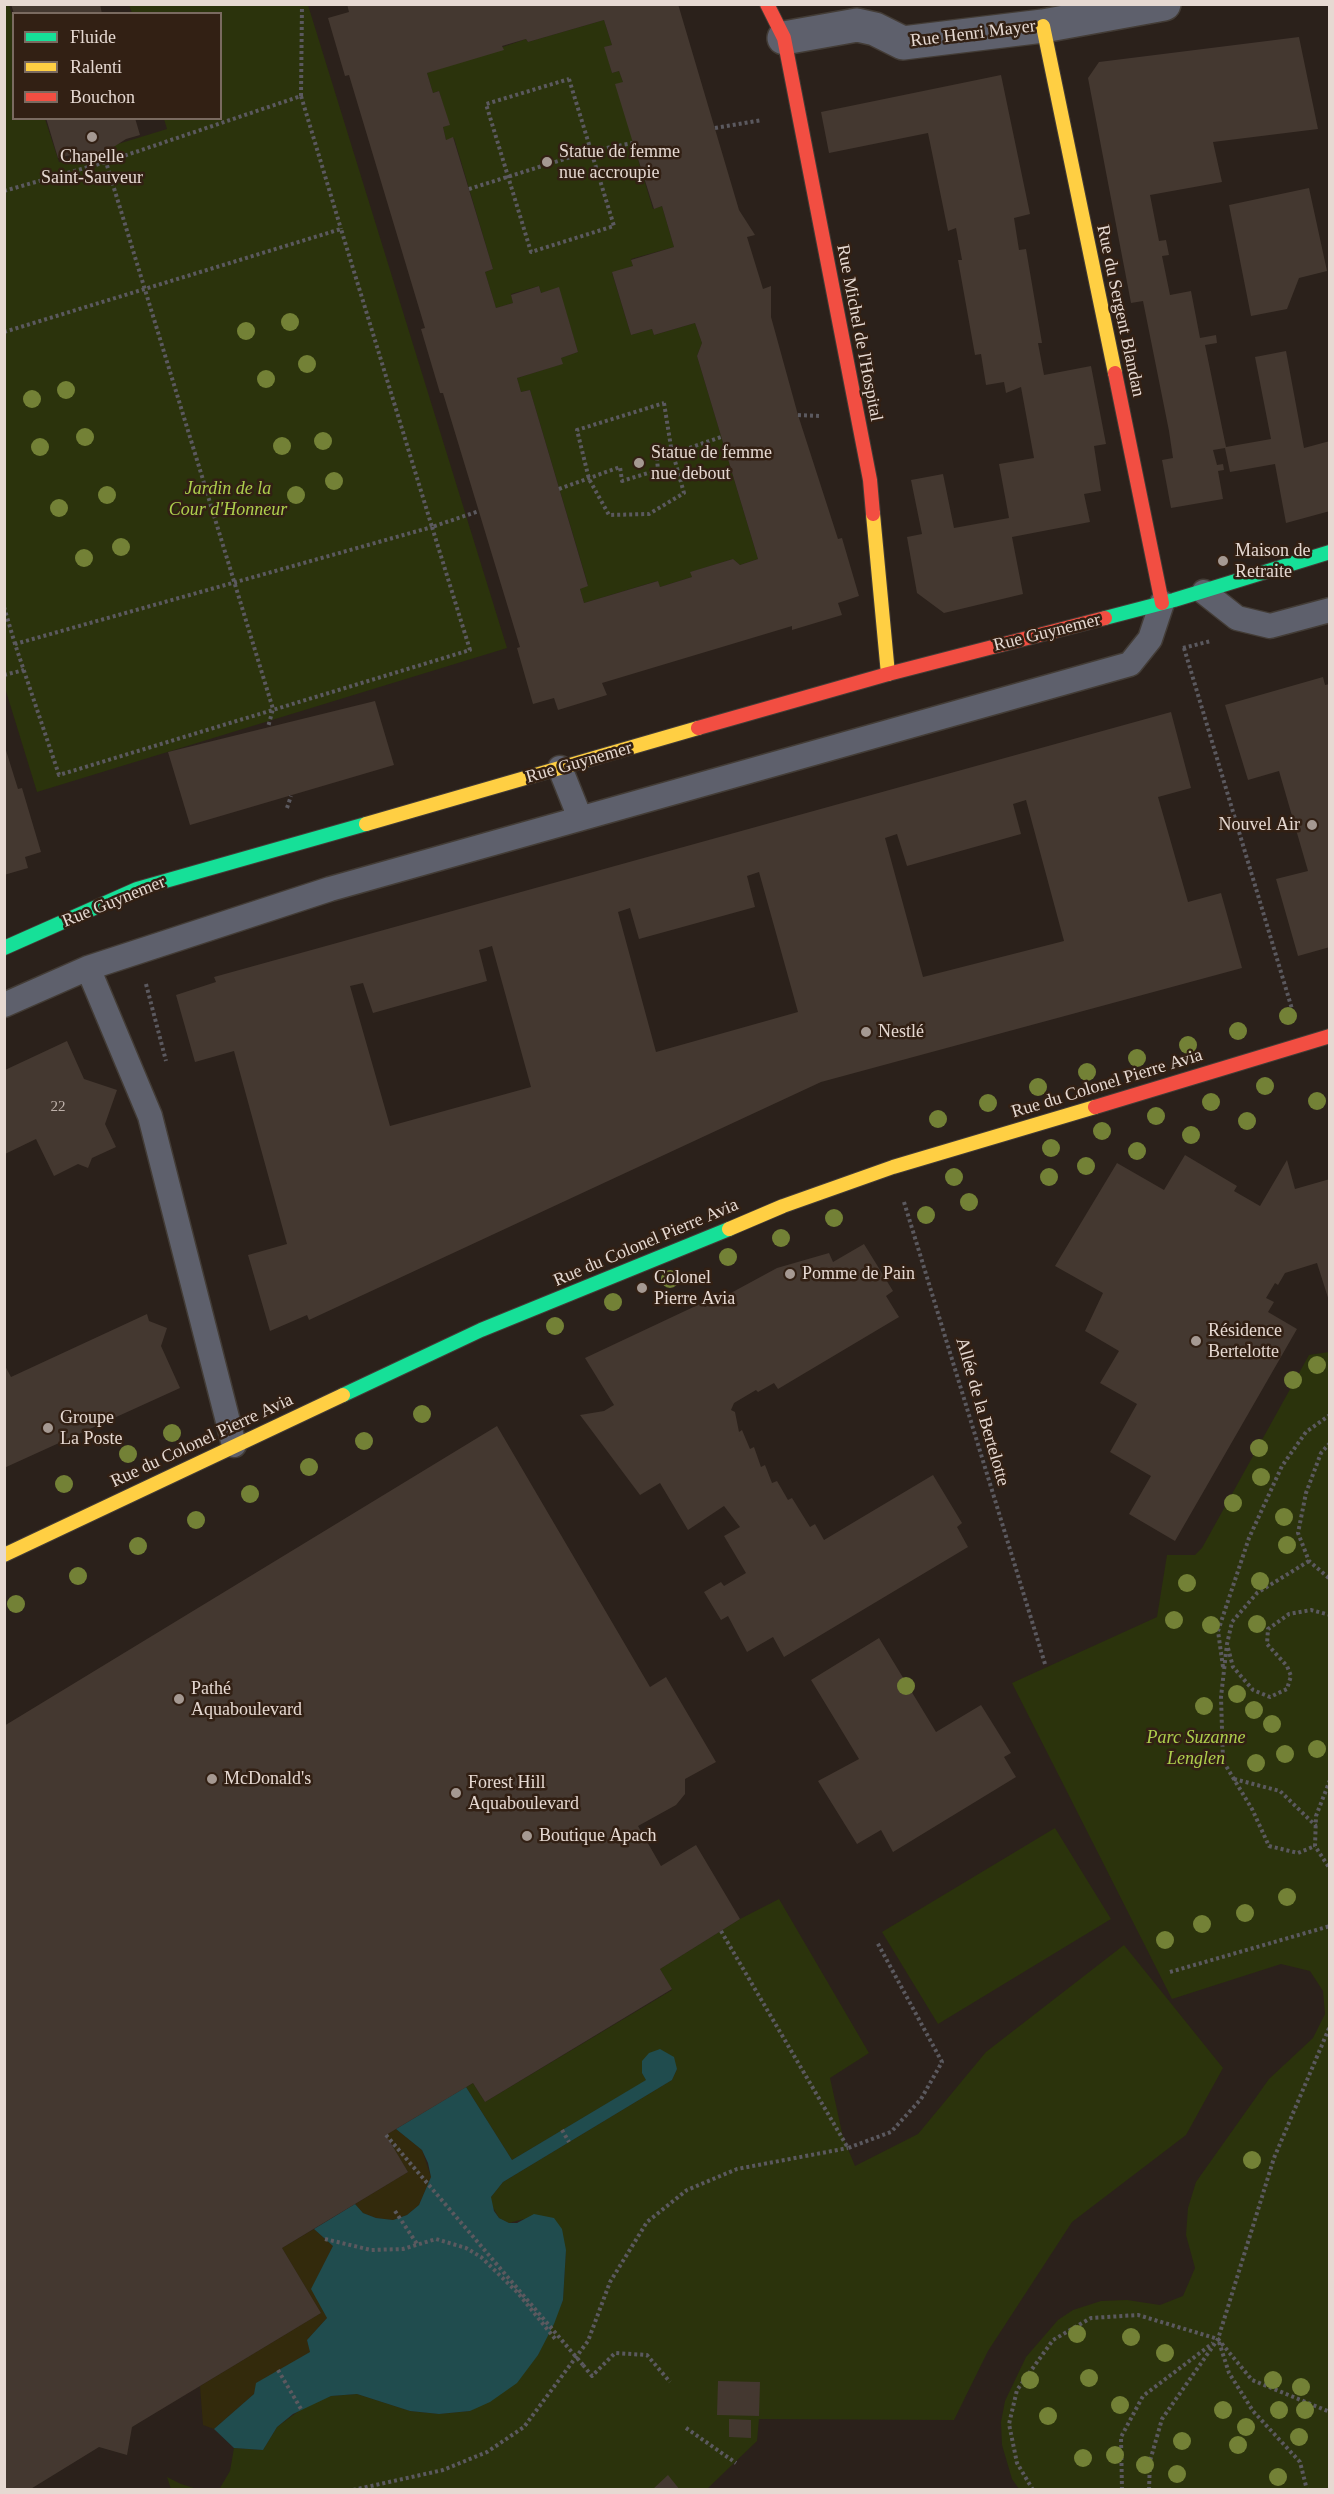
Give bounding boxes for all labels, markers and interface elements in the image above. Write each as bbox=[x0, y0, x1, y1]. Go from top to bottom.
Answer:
legend bbox=[12, 12, 222, 120]
street label: Rue Henri Mayer bbox=[909, 16, 1037, 52]
text: Fluide bbox=[70, 27, 116, 47]
text: Ralenti bbox=[70, 57, 122, 77]
text: Bouchon bbox=[70, 87, 135, 107]
marker: Chapelle Saint-Sauveur bbox=[85, 130, 99, 144]
place label: Statue de femme nue accroupie bbox=[559, 141, 680, 184]
place label: Chapelle Saint-Sauveur bbox=[41, 146, 143, 188]
marker: Statue de femme nue accroupie bbox=[540, 155, 554, 169]
street label: Rue du Sergent Blandan bbox=[1091, 223, 1149, 399]
street label: Rue Michel de l'Hospital bbox=[831, 243, 887, 423]
place label: Statue de femme nue debout bbox=[651, 442, 772, 484]
marker: Statue de femme nue debout bbox=[632, 456, 646, 470]
park label: Jardin de la Cour d'Honneur bbox=[169, 478, 287, 520]
place label: Maison de Retraite bbox=[1235, 540, 1310, 582]
marker: Maison de Retraite bbox=[1216, 554, 1230, 568]
street label: Rue Guynemer bbox=[991, 609, 1103, 657]
street label: Rue Guynemer bbox=[523, 738, 635, 788]
place label: Nouvel Air bbox=[1219, 814, 1300, 836]
marker: Nouvel Air bbox=[1305, 818, 1319, 832]
street label: Rue Guynemer bbox=[59, 871, 169, 933]
place label: Nestlé bbox=[878, 1021, 924, 1043]
marker: Nestlé bbox=[859, 1025, 873, 1039]
street label: Rue du Colonel Pierre Avia bbox=[1009, 1045, 1205, 1123]
house number: 22 bbox=[50, 1098, 66, 1116]
street label: Rue du Colonel Pierre Avia bbox=[550, 1194, 742, 1292]
place label: Pomme de Pain bbox=[802, 1263, 915, 1285]
place label: Colonel Pierre Avia bbox=[654, 1267, 735, 1310]
marker: Pomme de Pain bbox=[783, 1267, 797, 1281]
marker: Colonel Pierre Avia bbox=[635, 1281, 649, 1295]
place label: Résidence Bertelotte bbox=[1208, 1320, 1282, 1362]
marker: Résidence Bertelotte bbox=[1189, 1334, 1203, 1348]
street label: Allée de la Bertelotte bbox=[950, 1335, 1014, 1489]
street label: Rue du Colonel Pierre Avia bbox=[107, 1389, 297, 1493]
place label: Groupe La Poste bbox=[60, 1407, 122, 1450]
marker: Groupe La Poste bbox=[41, 1421, 55, 1435]
place label: Pathé Aquaboulevard bbox=[191, 1678, 302, 1720]
marker: Pathé Aquaboulevard bbox=[172, 1692, 186, 1706]
park label: Parc Suzanne Lenglen bbox=[1147, 1727, 1245, 1770]
place label: McDonald's bbox=[224, 1768, 311, 1790]
marker: McDonald's bbox=[205, 1772, 219, 1786]
place label: Forest Hill Aquaboulevard bbox=[468, 1772, 579, 1814]
marker: Forest Hill Aquaboulevard bbox=[449, 1786, 463, 1800]
place label: Boutique Apach bbox=[539, 1825, 656, 1847]
marker: Boutique Apach bbox=[520, 1829, 534, 1843]

